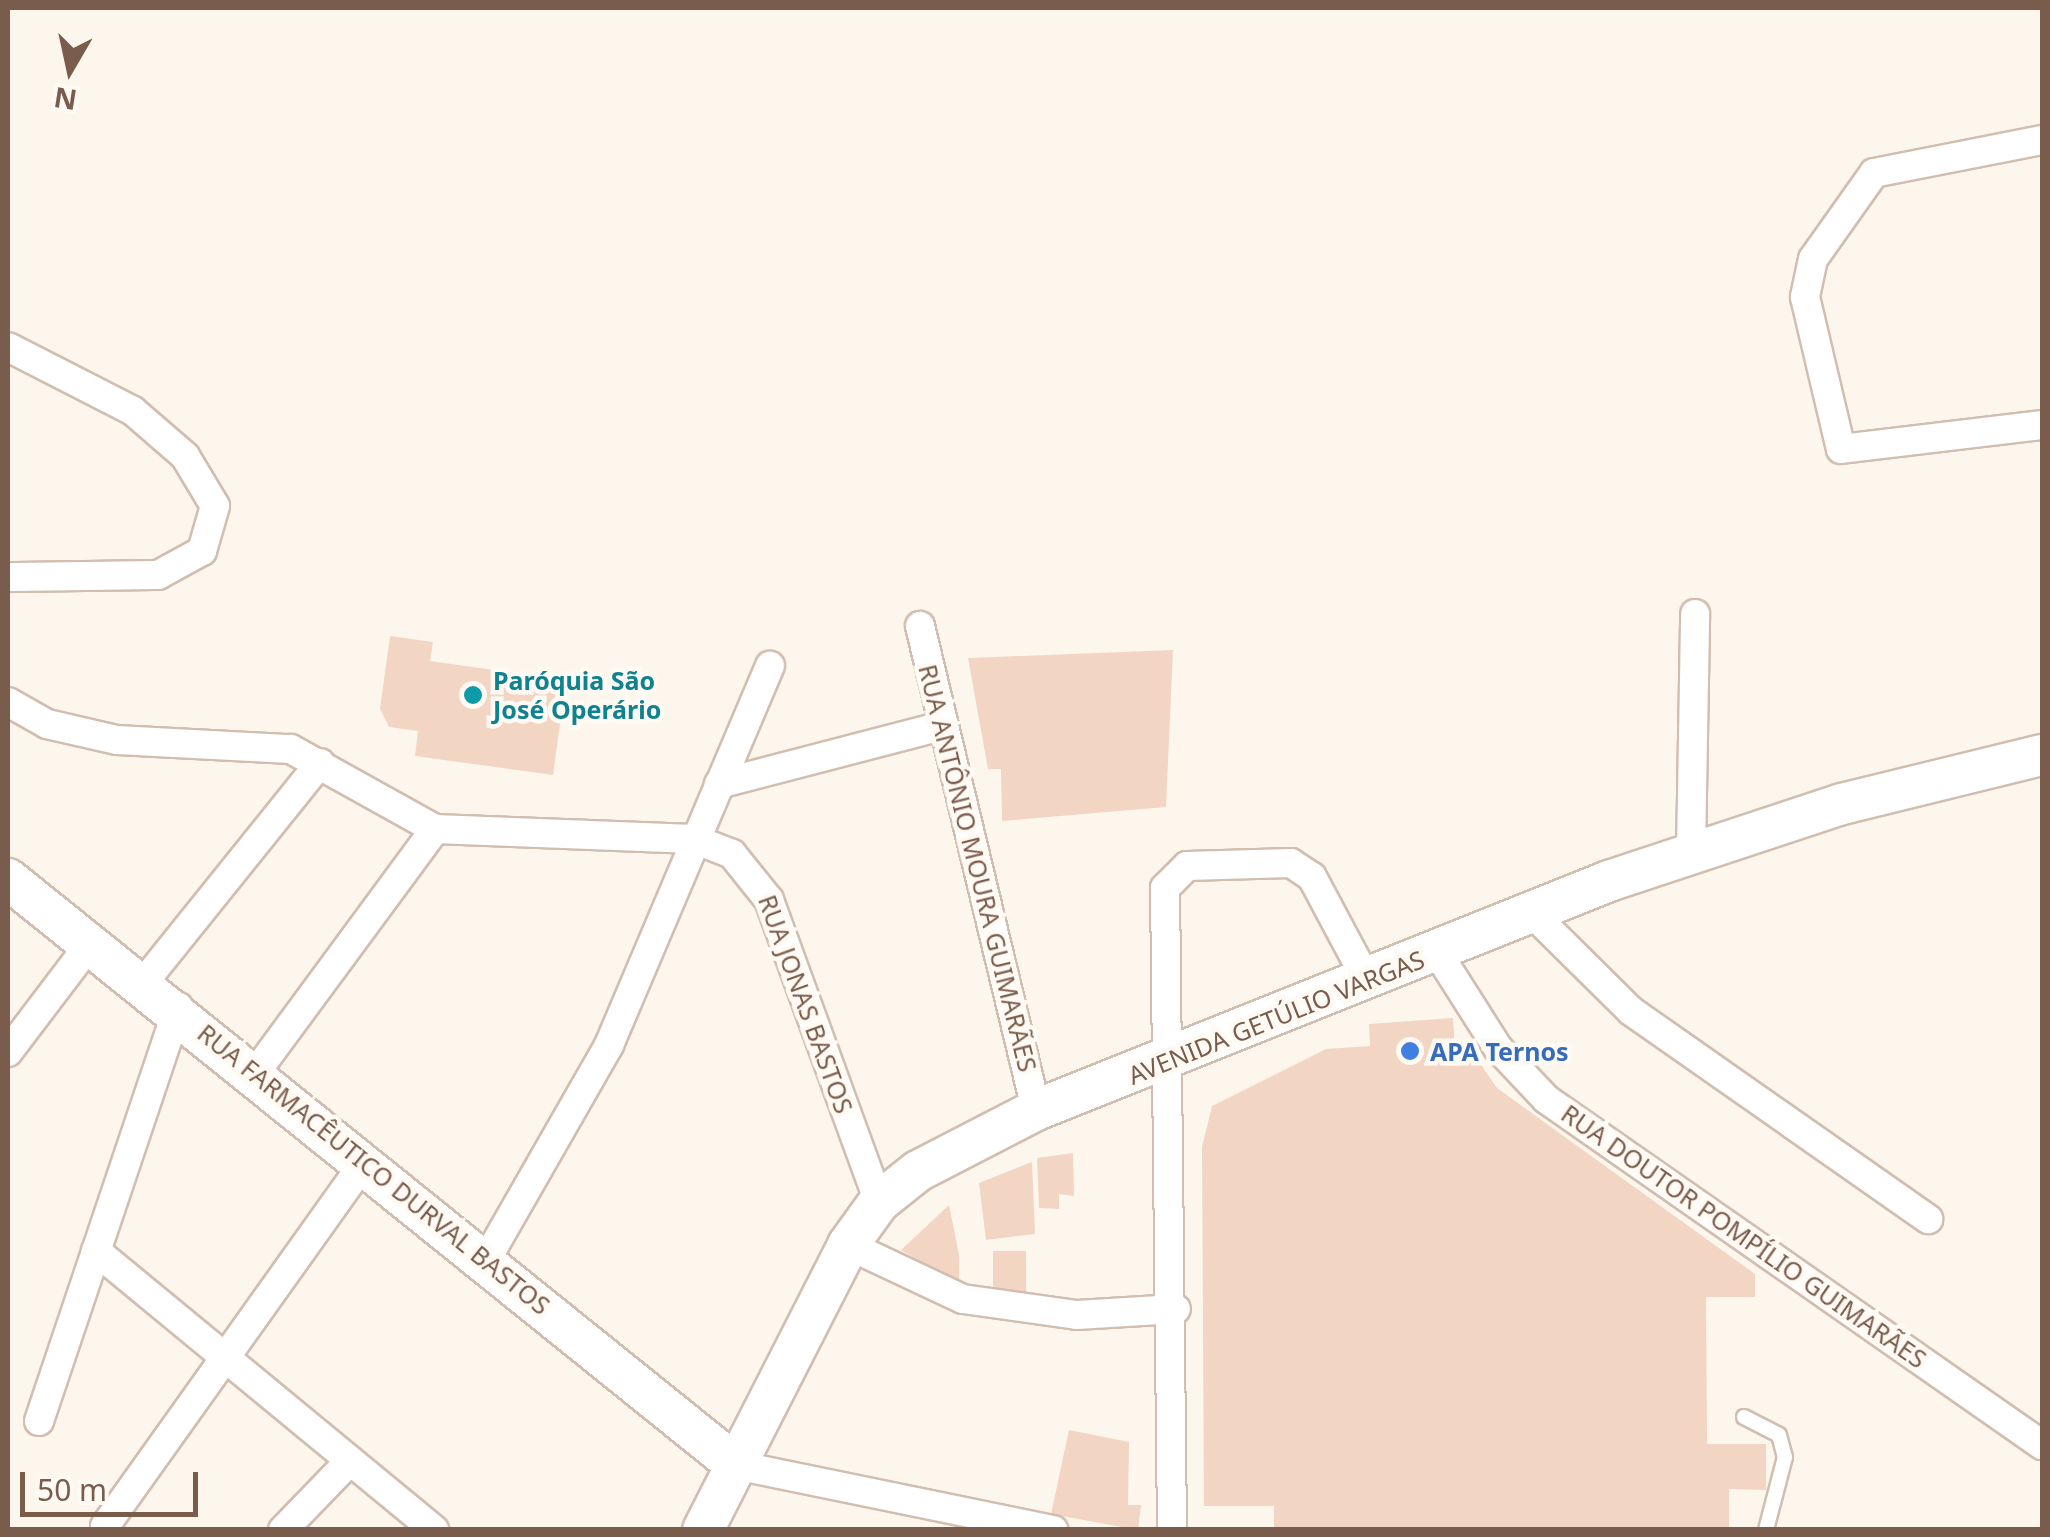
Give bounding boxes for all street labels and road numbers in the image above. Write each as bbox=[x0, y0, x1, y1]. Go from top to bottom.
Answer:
street label: RUA ANTÔNIO MOURA GUIMARÃES bbox=[913, 661, 1043, 1075]
street label: RUA JONAS BASTOS bbox=[753, 891, 859, 1117]
street label: AVENIDA GETÚLIO VARGAS bbox=[1123, 944, 1429, 1090]
street label: RUA FARMACÊUTICO DURVAL BASTOS bbox=[192, 1018, 556, 1320]
street label: RUA DOUTOR POMPÍLIO GUIMARÃES bbox=[1556, 1098, 1932, 1374]

